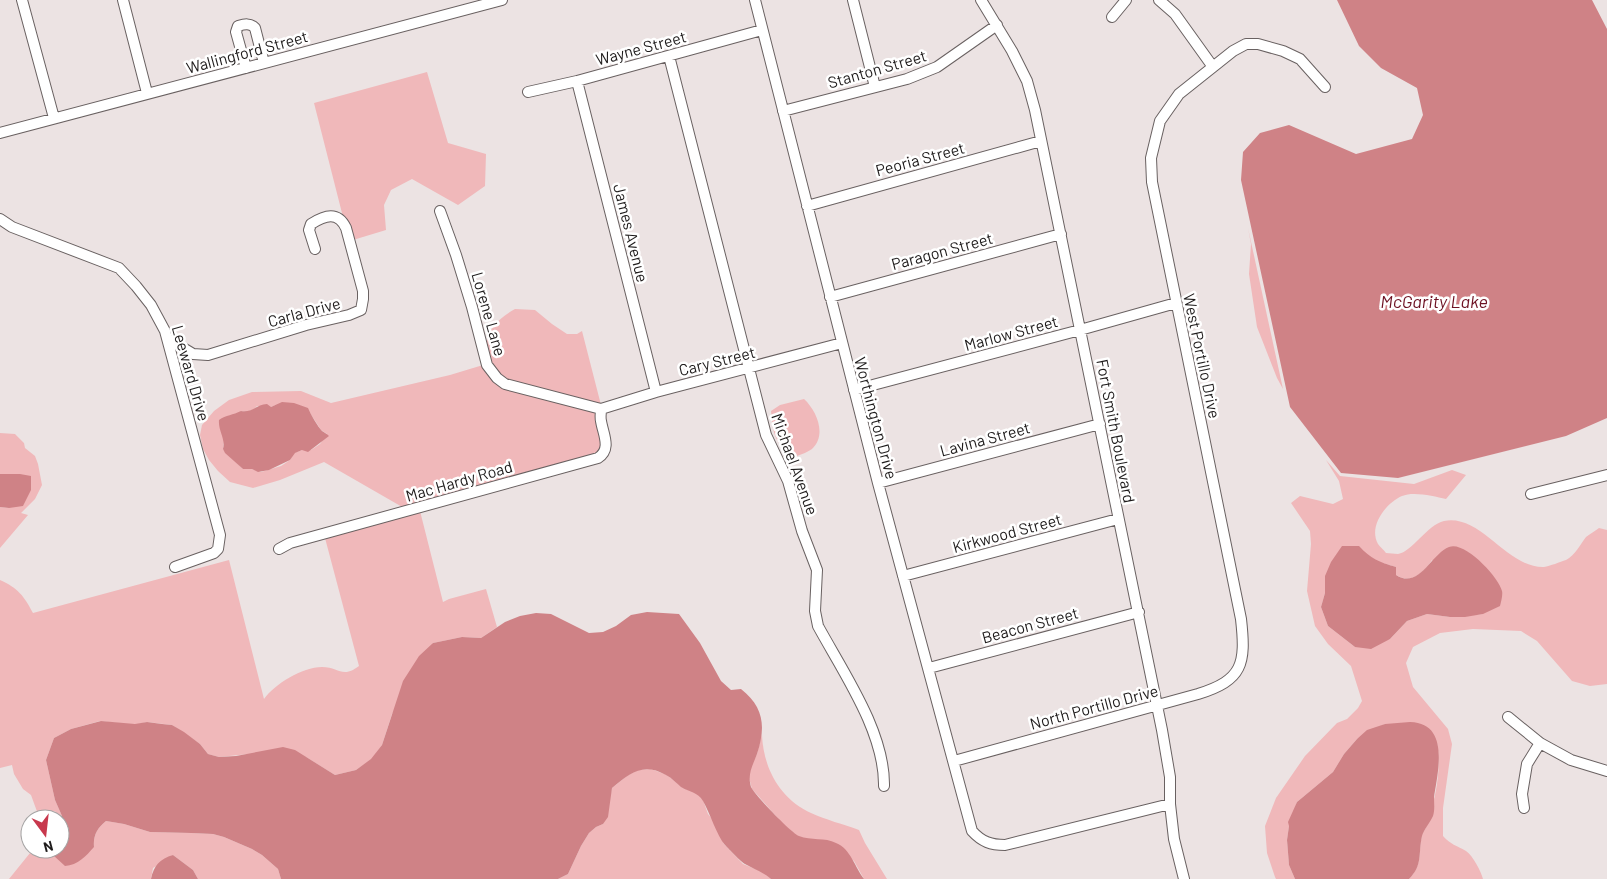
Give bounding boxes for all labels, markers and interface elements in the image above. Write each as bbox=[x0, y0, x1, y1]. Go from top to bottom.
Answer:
street label: Wallingford Street bbox=[184, 26, 310, 77]
street label: Wayne Street bbox=[594, 26, 688, 69]
street label: Stanton Street bbox=[825, 45, 928, 92]
street label: Peoria Street bbox=[873, 138, 966, 180]
street label: James Avenue bbox=[610, 182, 653, 284]
street label: Paragon Street bbox=[889, 228, 995, 273]
street label: Lorene Lane bbox=[468, 270, 511, 358]
water label: McGarity Lake bbox=[1380, 290, 1488, 312]
street label: West Portillo Drive bbox=[1180, 292, 1225, 420]
street label: Carla Drive bbox=[266, 293, 342, 330]
street label: Marlow Street bbox=[962, 311, 1060, 354]
street label: Leeward Drive bbox=[169, 323, 214, 423]
street label: Cary Street bbox=[677, 342, 757, 379]
street label: Worthington Drive bbox=[851, 355, 902, 481]
street label: Fort Smith Boulevard bbox=[1093, 357, 1140, 504]
street label: Michael Avenue bbox=[768, 410, 823, 517]
street label: Lavina Street bbox=[938, 417, 1032, 460]
street label: Mac Hardy Road bbox=[403, 456, 514, 505]
street label: Kirkwood Street bbox=[950, 509, 1063, 556]
street label: Beacon Street bbox=[980, 603, 1080, 647]
street label: North Portillo Drive bbox=[1028, 680, 1160, 733]
north arrow bbox=[20, 809, 70, 859]
text: N bbox=[42, 838, 55, 856]

